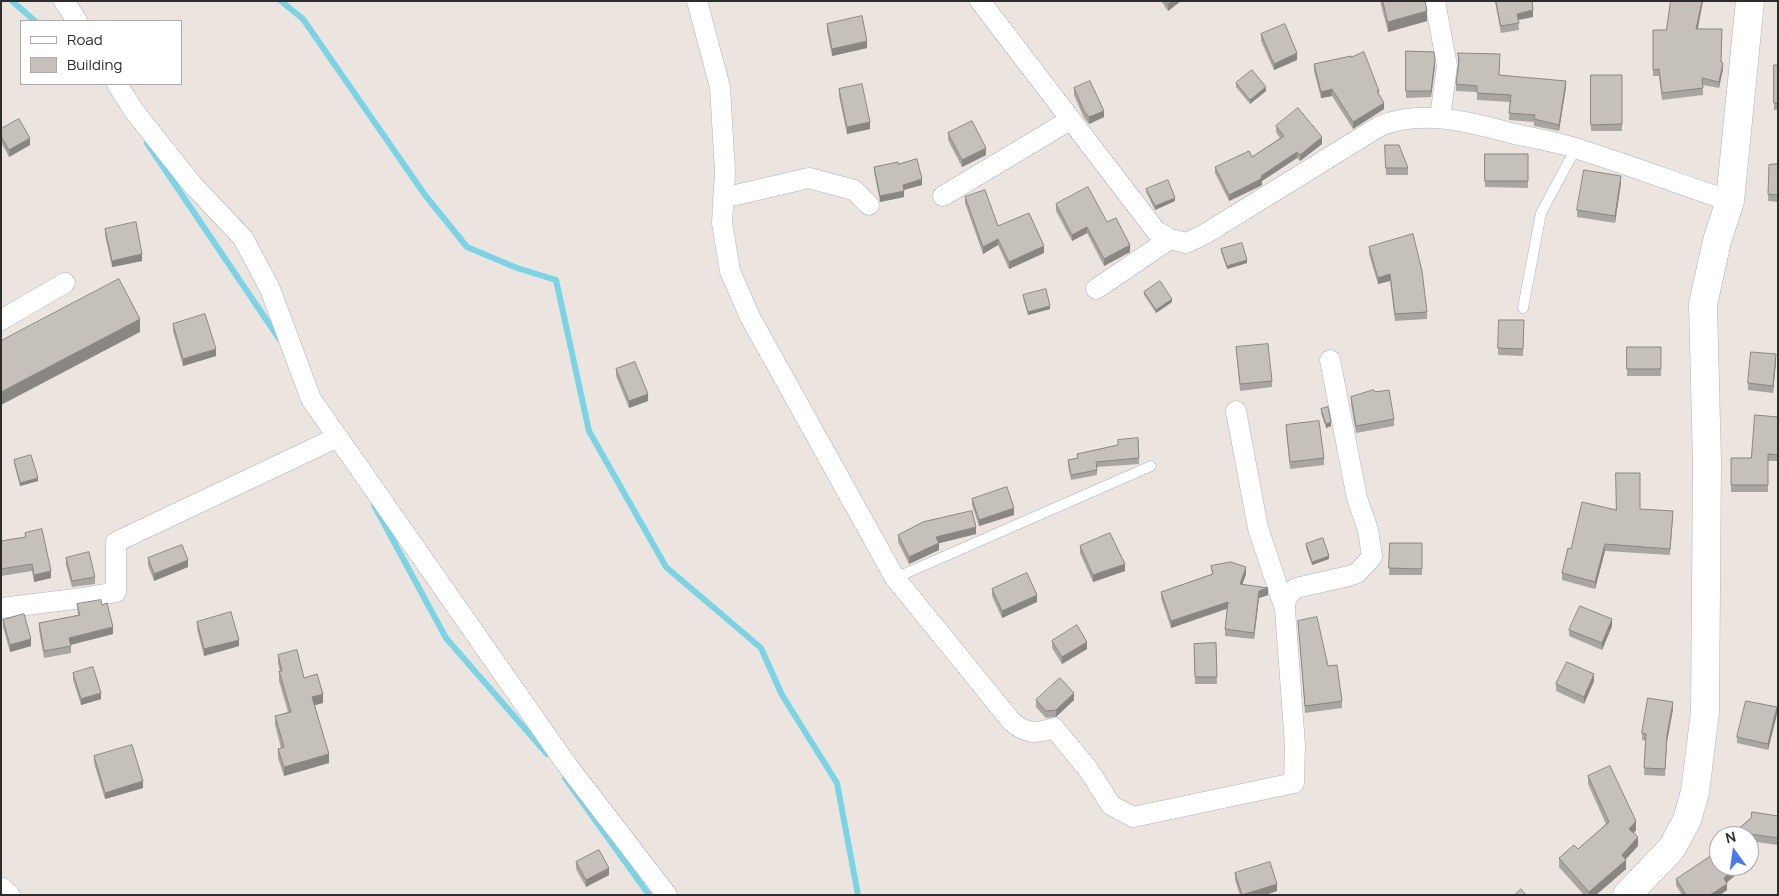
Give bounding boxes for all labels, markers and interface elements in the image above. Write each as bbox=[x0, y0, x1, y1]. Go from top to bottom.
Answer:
legend bbox=[20, 20, 182, 85]
text: Road bbox=[67, 29, 103, 50]
text: Building bbox=[67, 54, 122, 75]
north arrow bbox=[1709, 826, 1759, 876]
text: N bbox=[1723, 826, 1738, 847]

